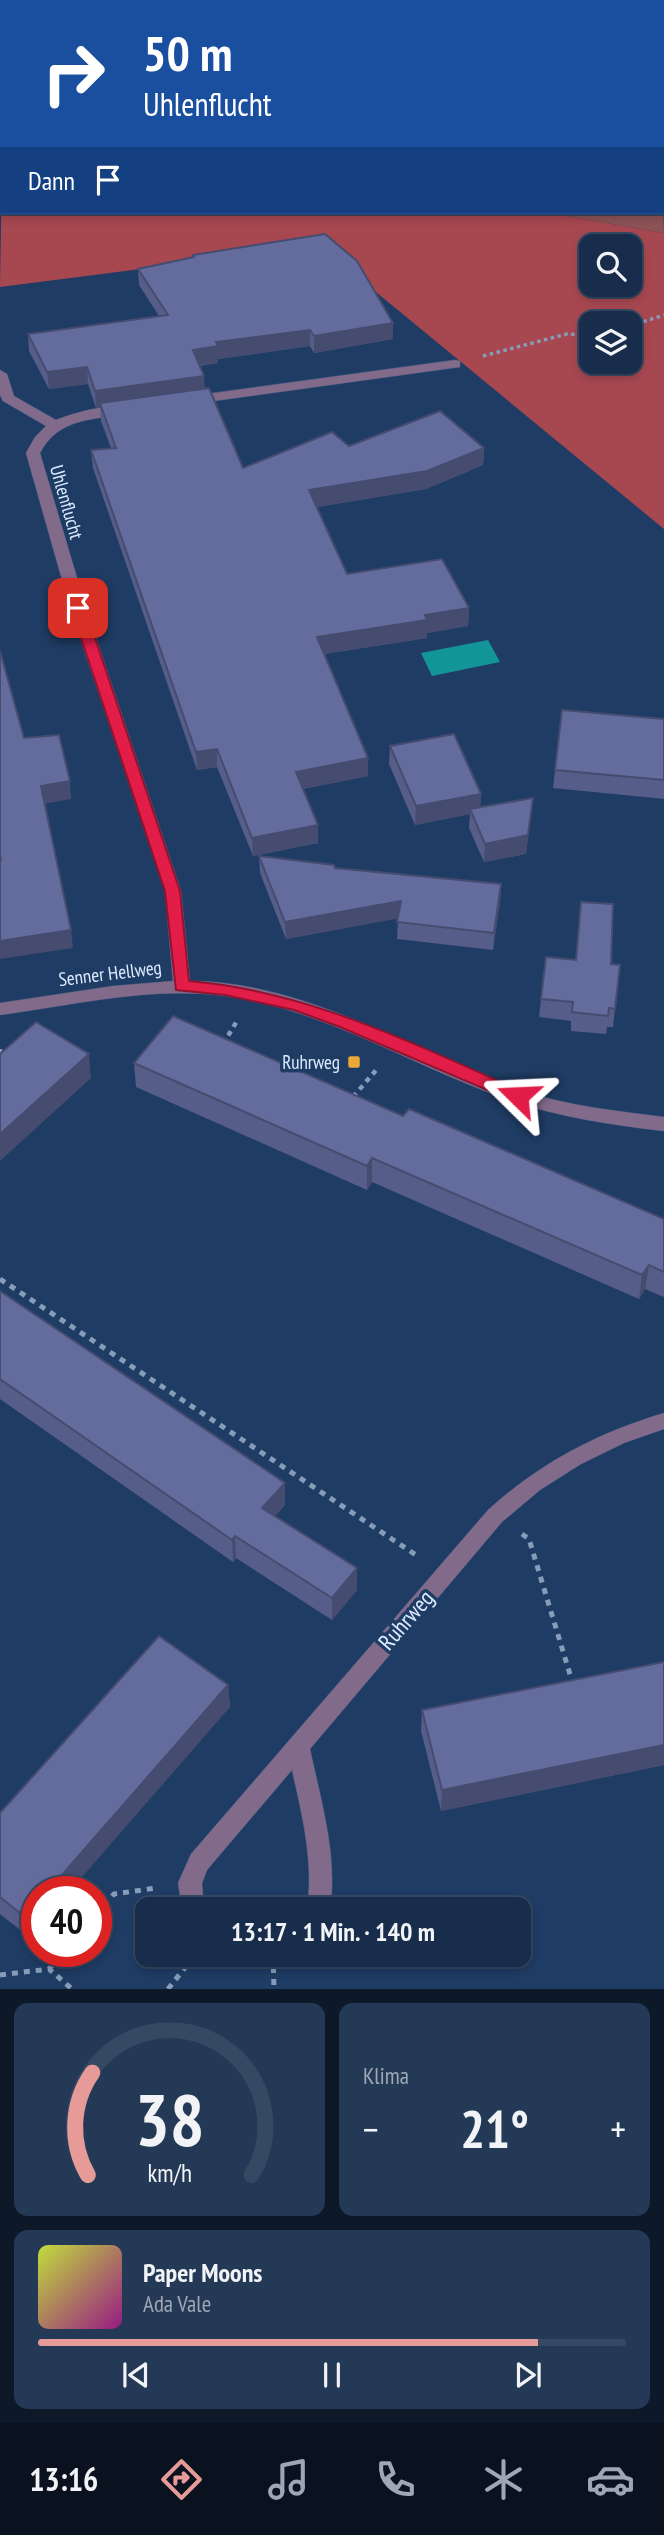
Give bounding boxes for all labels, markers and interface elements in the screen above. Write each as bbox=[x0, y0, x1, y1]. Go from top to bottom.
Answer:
text: 50 m bbox=[143, 21, 232, 85]
icon: right bbox=[28, 28, 119, 119]
text: Uhlenflucht bbox=[143, 83, 272, 125]
icon: arrive bbox=[89, 161, 127, 199]
text: Dann bbox=[28, 164, 75, 197]
map controls bbox=[579, 234, 642, 374]
button: search bbox=[579, 234, 642, 297]
button: layers bbox=[579, 311, 642, 374]
street label: Uhlenflucht bbox=[45, 462, 89, 543]
pin bbox=[48, 578, 108, 638]
icon: arrive bbox=[59, 589, 97, 627]
street label: Senner Hellweg bbox=[57, 955, 163, 991]
place label: Ruhrweg bbox=[282, 1050, 340, 1074]
marker: Ruhrweg bbox=[346, 1054, 362, 1070]
position arrow bbox=[481, 1059, 555, 1133]
street label: Ruhrweg bbox=[372, 1584, 440, 1656]
speed limit sign: 40 bbox=[21, 1876, 112, 1967]
text: 13:17 · 1 Min. · 140 m bbox=[231, 1915, 435, 1948]
text: Klima bbox=[363, 2061, 409, 2090]
text: 38 bbox=[135, 2072, 204, 2166]
text: 21° bbox=[460, 2095, 529, 2162]
text: − bbox=[363, 2104, 379, 2153]
text: + bbox=[610, 2104, 626, 2153]
text: km/h bbox=[147, 2157, 192, 2189]
text: Paper Moons bbox=[143, 2256, 262, 2289]
text: Ada Vale bbox=[143, 2289, 211, 2318]
icon: previous bbox=[117, 2356, 155, 2394]
icon: pause bbox=[313, 2356, 351, 2394]
icon: next bbox=[509, 2356, 547, 2394]
icon: directions bbox=[157, 2455, 206, 2504]
icon: music bbox=[264, 2455, 313, 2504]
icon: phone bbox=[371, 2455, 420, 2504]
icon: climate bbox=[479, 2455, 528, 2504]
icon: car bbox=[586, 2455, 635, 2504]
text: 13:16 bbox=[29, 2458, 98, 2500]

